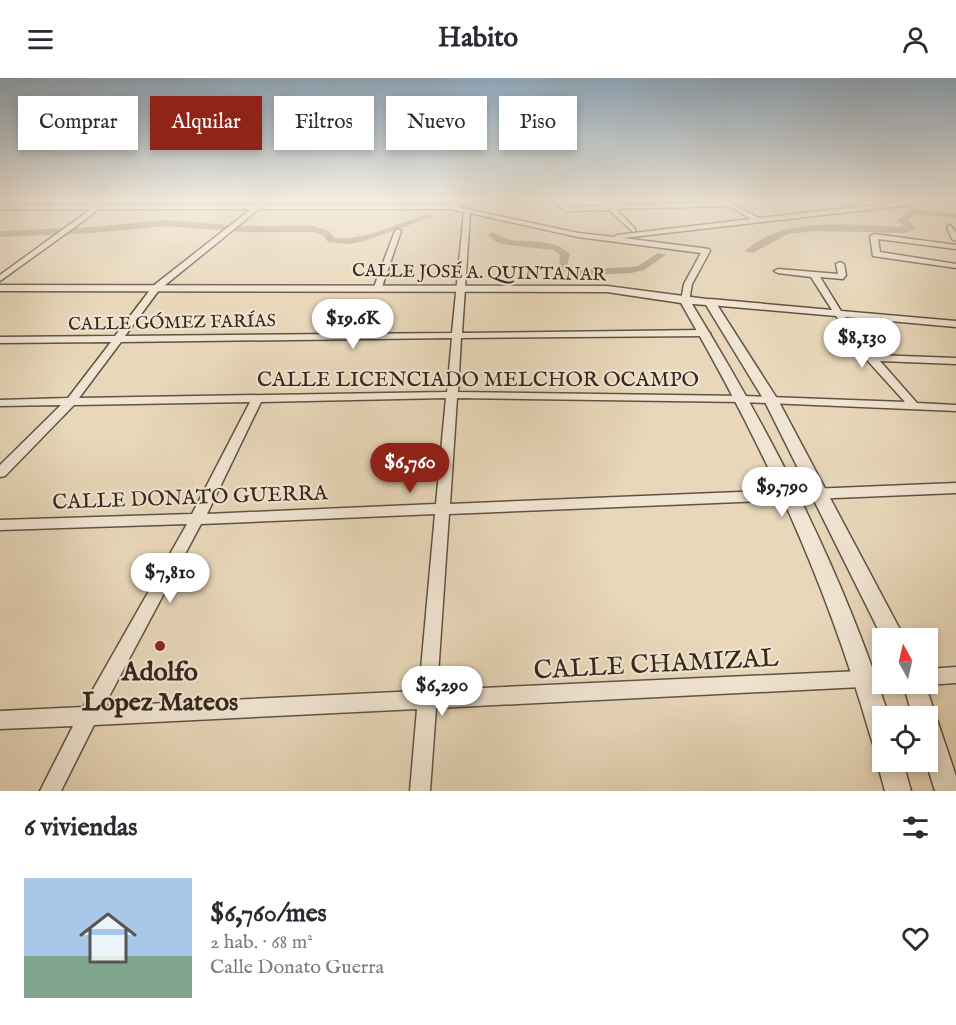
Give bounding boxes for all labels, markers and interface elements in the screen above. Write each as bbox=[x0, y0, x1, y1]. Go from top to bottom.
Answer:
text: Habito bbox=[438, 22, 518, 56]
icon: menu bbox=[24, 23, 57, 56]
icon: person bbox=[899, 23, 932, 56]
chip: Comprar bbox=[18, 96, 138, 150]
chip: Alquilar bbox=[150, 96, 262, 150]
chip: Filtros bbox=[274, 96, 374, 150]
chip: Nuevo bbox=[386, 96, 487, 150]
chip: Piso bbox=[499, 96, 577, 150]
street label: CALLE JOSÉ A. QUINTANAR bbox=[352, 258, 607, 287]
pin: $19.6K bbox=[304, 299, 402, 350]
text: $19.6K bbox=[326, 306, 380, 331]
street label: CALLE GÓMEZ FARÍAS bbox=[68, 308, 276, 337]
pin: $8,130 bbox=[813, 318, 911, 369]
text: $8,130 bbox=[838, 325, 886, 350]
street label: CALLE LICENCIADO MELCHOR OCAMPO bbox=[257, 367, 699, 394]
pin: $6,760 bbox=[361, 443, 459, 494]
text: $6,760 bbox=[384, 450, 436, 475]
pin: $9,790 bbox=[733, 467, 831, 518]
text: $9,790 bbox=[756, 474, 808, 499]
street label: CALLE DONATO GUERRA bbox=[52, 480, 329, 517]
pin: $7,810 bbox=[121, 553, 219, 604]
text: $7,810 bbox=[145, 560, 195, 585]
north arrow bbox=[872, 628, 938, 694]
map controls bbox=[872, 628, 938, 772]
marker: Adolfo Lopez Mateos bbox=[153, 639, 167, 653]
street label: CALLE CHAMIZAL bbox=[533, 642, 780, 687]
place label: Adolfo Lopez Mateos bbox=[82, 656, 238, 719]
pin: $6,290 bbox=[393, 666, 491, 717]
text: $6,290 bbox=[416, 673, 468, 698]
button: locate bbox=[872, 706, 938, 772]
text: 6 viviendas bbox=[24, 811, 137, 844]
icon: filters bbox=[899, 811, 932, 844]
text: $6,760/mes bbox=[210, 897, 327, 930]
icon: home bbox=[72, 902, 144, 974]
icon: heart bbox=[899, 922, 932, 955]
text: 2 hab. · 68 m² bbox=[210, 930, 313, 955]
text: Calle Donato Guerra bbox=[210, 955, 384, 980]

